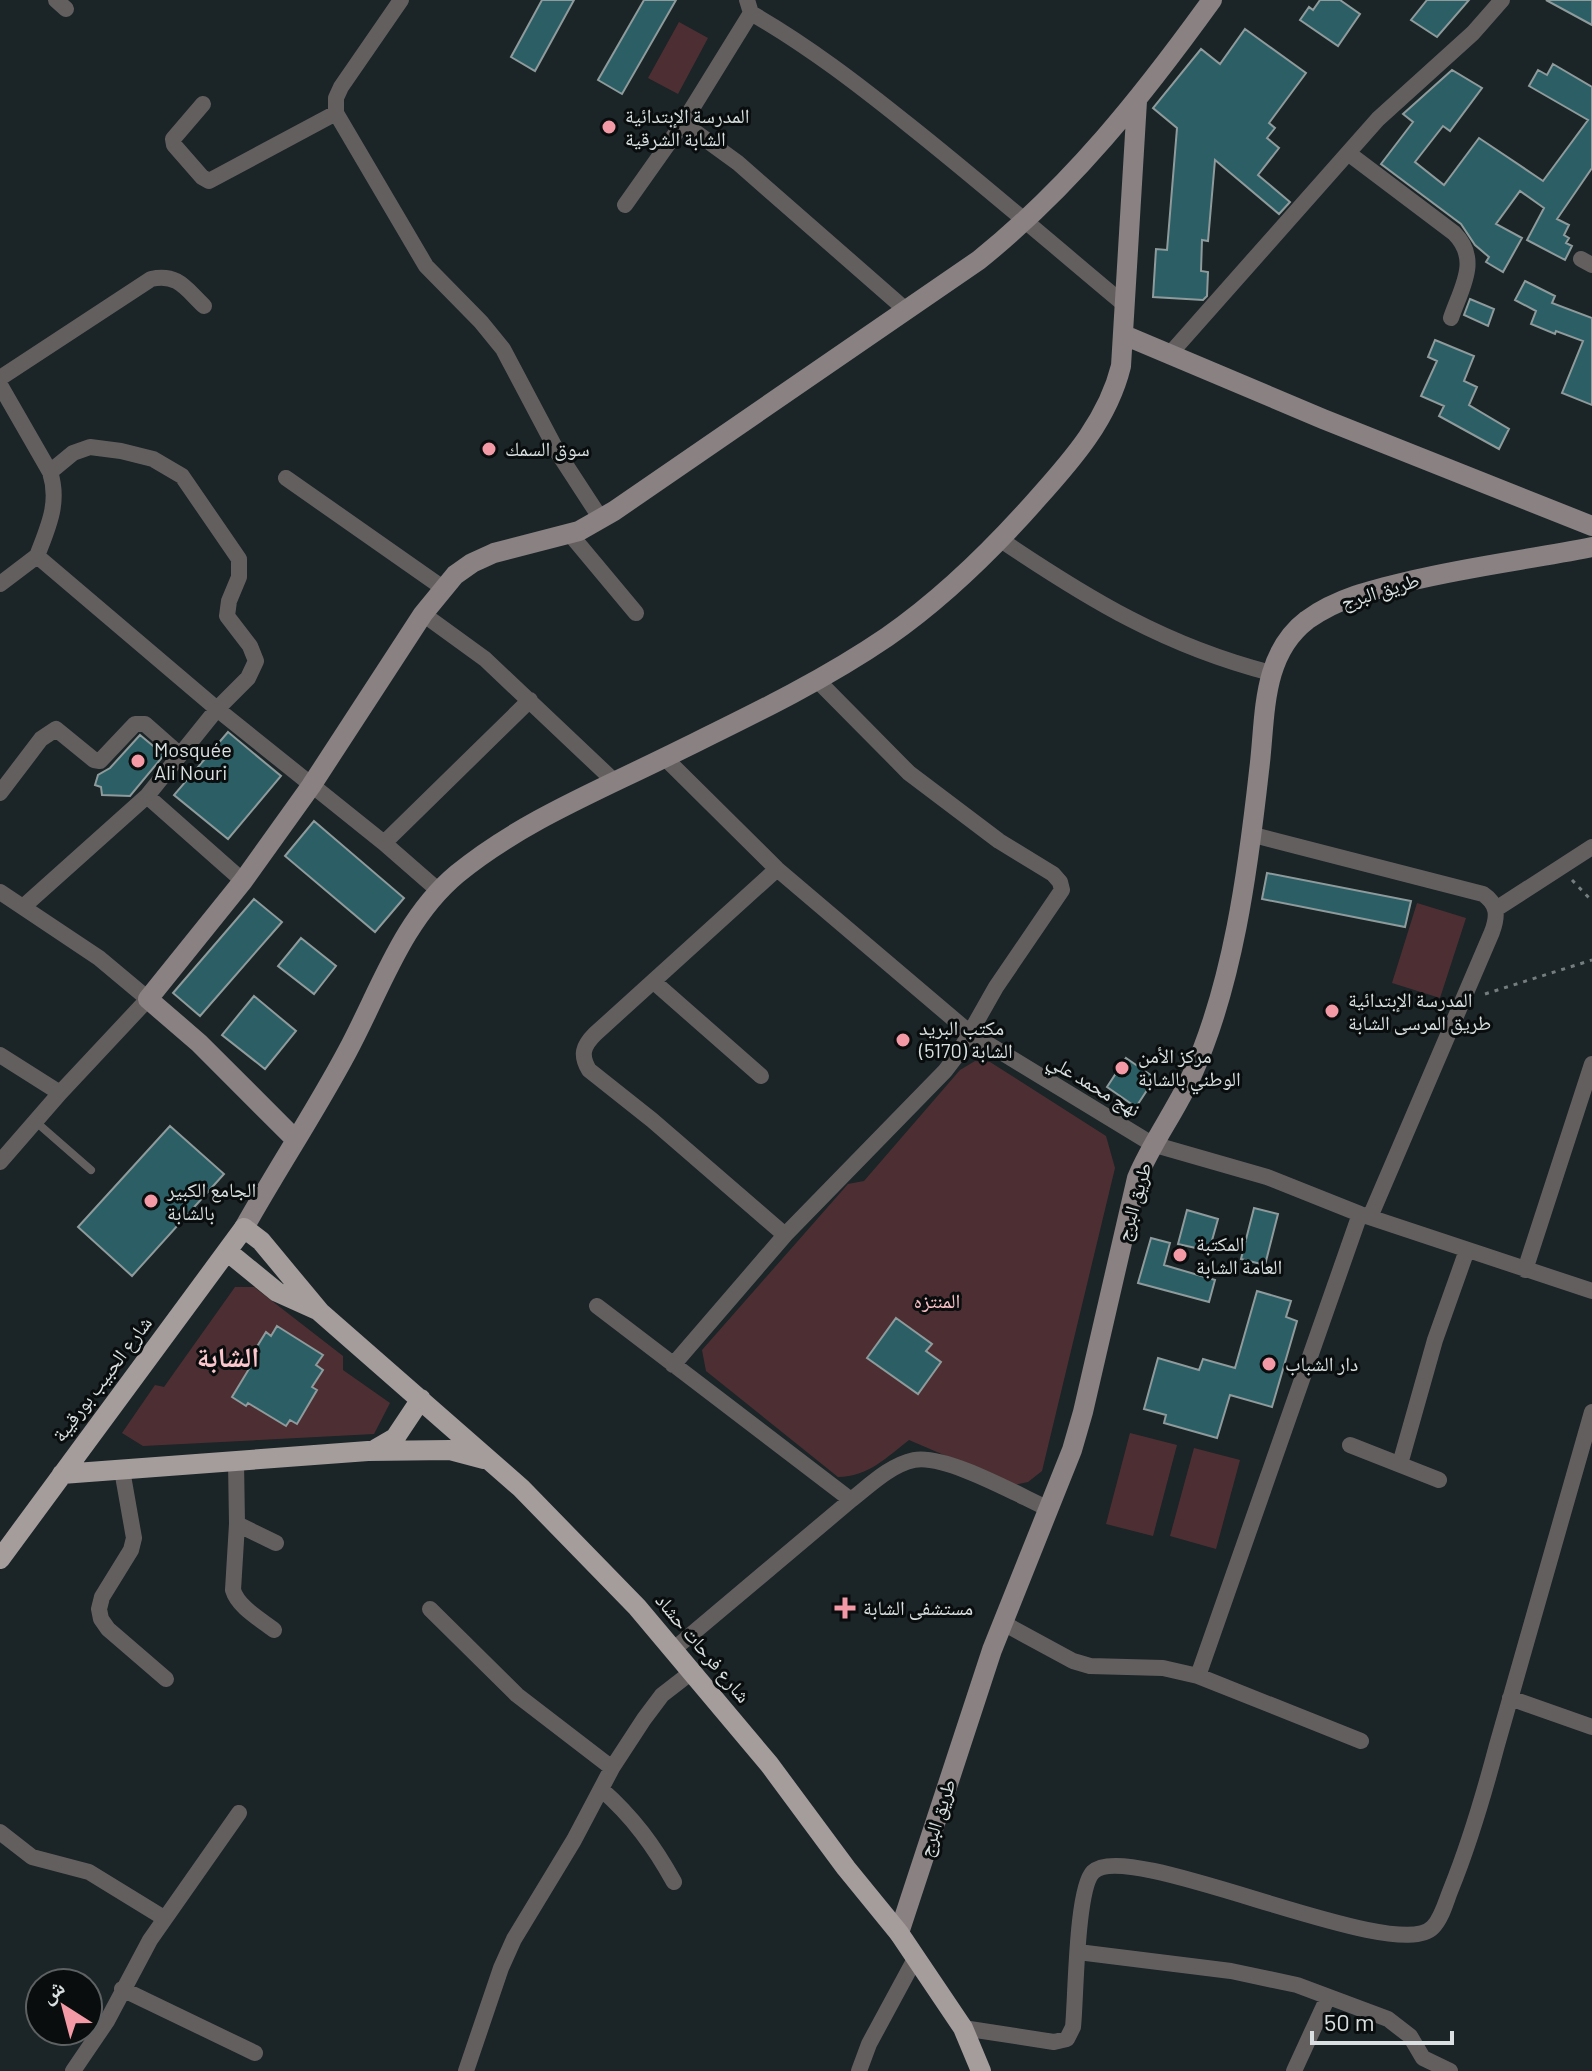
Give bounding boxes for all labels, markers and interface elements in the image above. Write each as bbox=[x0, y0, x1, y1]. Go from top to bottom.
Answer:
place label: المدرسة الإبتدائية الشابة الشرقية bbox=[625, 103, 749, 151]
marker: المدرسة الإبتدائية الشابة الشرقية bbox=[600, 118, 618, 136]
place label: سوق السمك bbox=[505, 436, 590, 461]
marker: سوق السمك bbox=[480, 440, 498, 458]
street label: طريق البرج bbox=[1338, 567, 1422, 615]
place label: Mosquée Ali Nouri bbox=[154, 737, 232, 784]
marker: Mosquée Ali Nouri bbox=[129, 752, 147, 770]
place label: المدرسة الإبتدائية طريق المرسى الشابة bbox=[1348, 987, 1491, 1035]
marker: المدرسة الإبتدائية طريق المرسى الشابة bbox=[1323, 1002, 1341, 1020]
place label: مكتب البريد الشابة (5170) bbox=[918, 1015, 1013, 1063]
marker: مكتب البريد الشابة (5170) bbox=[894, 1031, 912, 1049]
place label: مركز الأمن الوطني بالشابة bbox=[1138, 1043, 1241, 1095]
street label: نهج محمد علي bbox=[1041, 1047, 1145, 1125]
marker: مركز الأمن الوطني بالشابة bbox=[1113, 1059, 1131, 1077]
street label: طريق البرج bbox=[1110, 1160, 1158, 1244]
place label: الجامع الكبير بالشابة bbox=[166, 1177, 256, 1225]
marker: الجامع الكبير بالشابة bbox=[142, 1192, 160, 1210]
place label: المكتبة العامة الشابة bbox=[1196, 1231, 1282, 1279]
marker: المكتبة العامة الشابة bbox=[1171, 1246, 1189, 1264]
park label: المنتزه bbox=[914, 1288, 960, 1312]
street label: شارع الحبيب بورقيبة bbox=[46, 1311, 158, 1447]
district label: الشابة bbox=[197, 1339, 259, 1374]
place label: دار الشباب bbox=[1285, 1351, 1358, 1376]
marker: دار الشباب bbox=[1260, 1355, 1278, 1373]
street label: شارع فرحات حشاد bbox=[650, 1588, 756, 1708]
place label: مستشفى الشابة bbox=[863, 1595, 973, 1620]
marker: مستشفى الشابة bbox=[834, 1597, 856, 1619]
street label: طريق البرج bbox=[912, 1776, 962, 1860]
north arrow bbox=[24, 1967, 104, 2047]
text: ش bbox=[35, 1973, 70, 2009]
scale bar bbox=[1312, 1995, 1452, 2045]
text: 50 m bbox=[1324, 2007, 1375, 2036]

